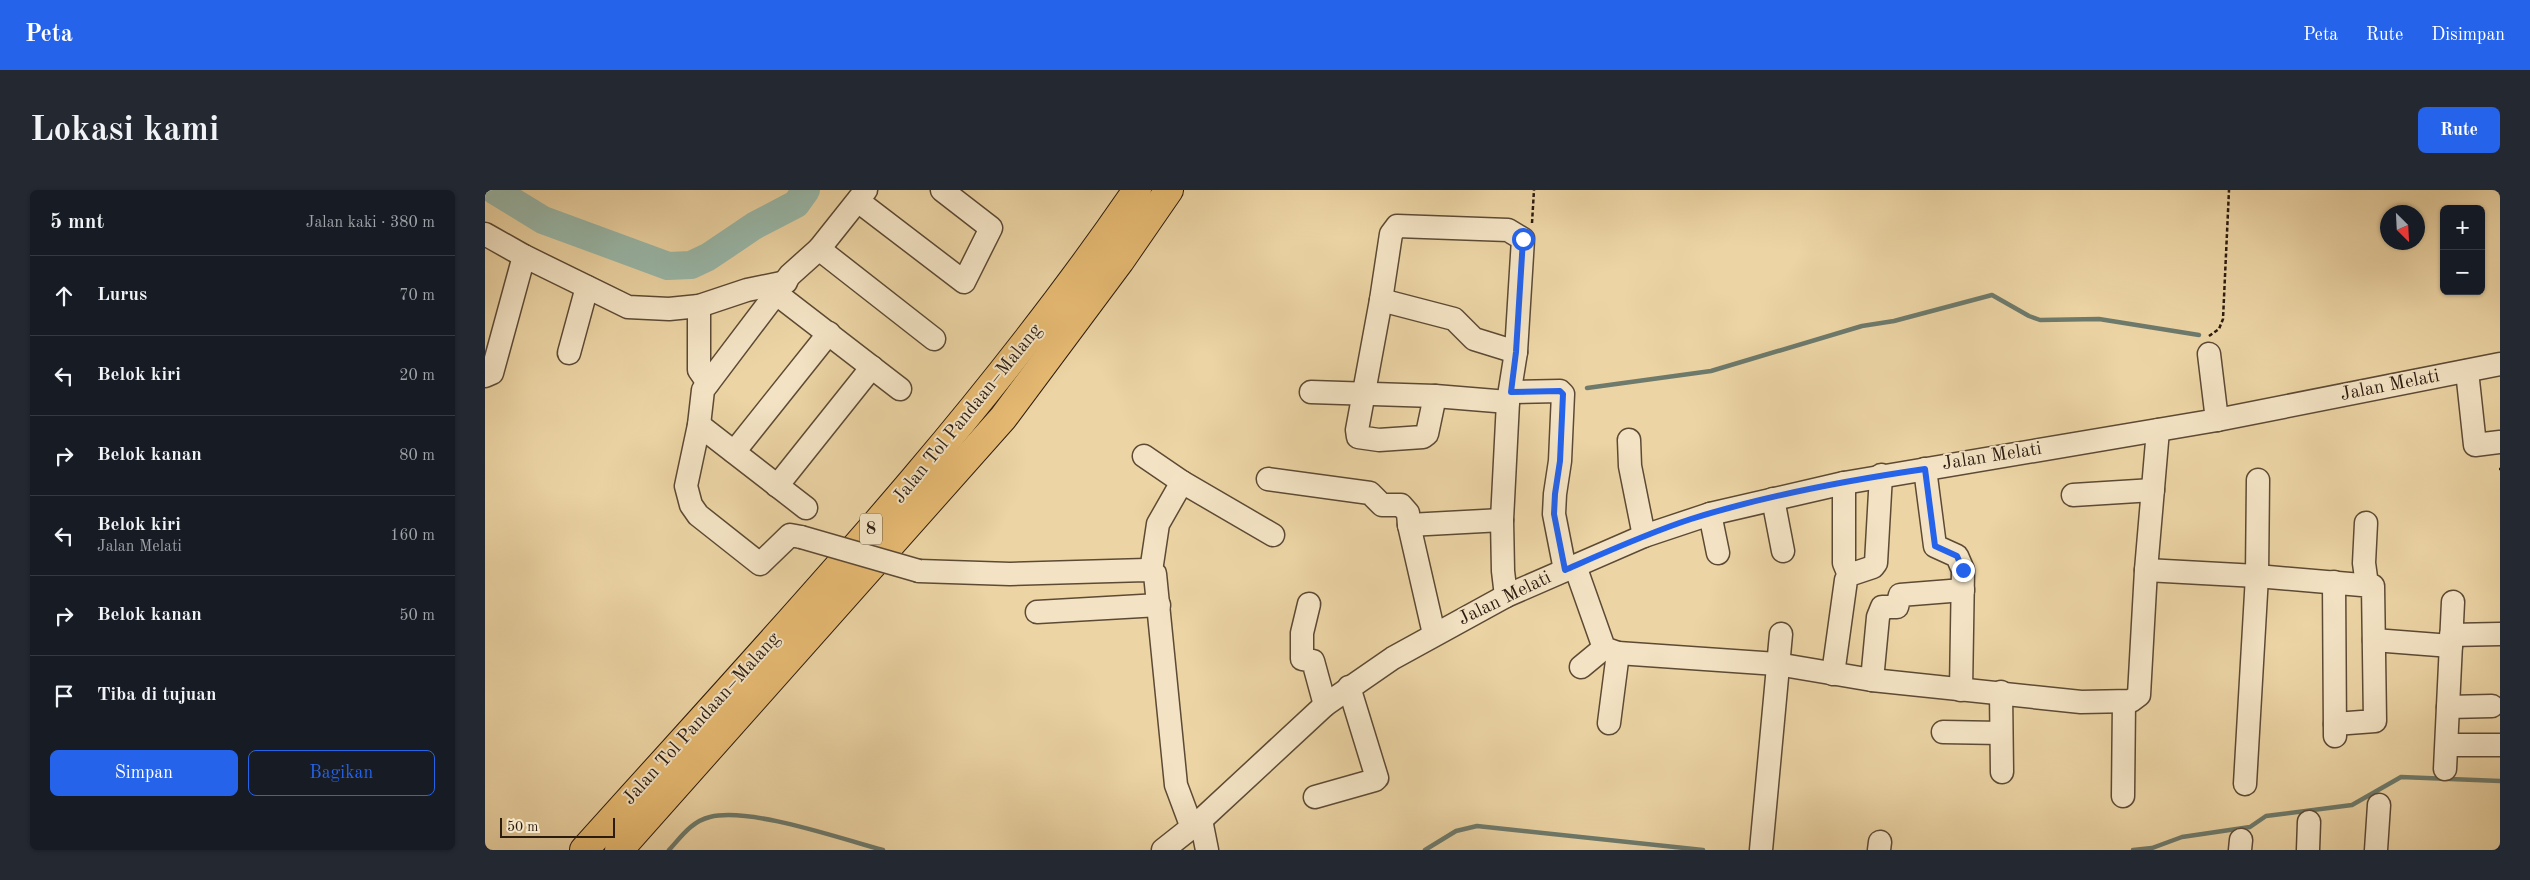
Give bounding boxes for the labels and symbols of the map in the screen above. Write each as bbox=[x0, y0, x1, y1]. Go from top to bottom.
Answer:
north arrow bbox=[2380, 205, 2425, 250]
route start bbox=[1512, 228, 1535, 251]
street label: Jalan Tol Pandaan–Malang bbox=[890, 320, 1047, 507]
street label: Jalan Melati bbox=[2339, 367, 2441, 405]
street label: Jalan Melati bbox=[1941, 440, 2043, 474]
road number: 8 bbox=[860, 514, 882, 544]
route end bbox=[1952, 559, 1975, 582]
street label: Jalan Melati bbox=[1456, 568, 1554, 630]
street label: Jalan Tol Pandaan–Malang bbox=[620, 629, 785, 809]
scale bar bbox=[500, 815, 615, 838]

